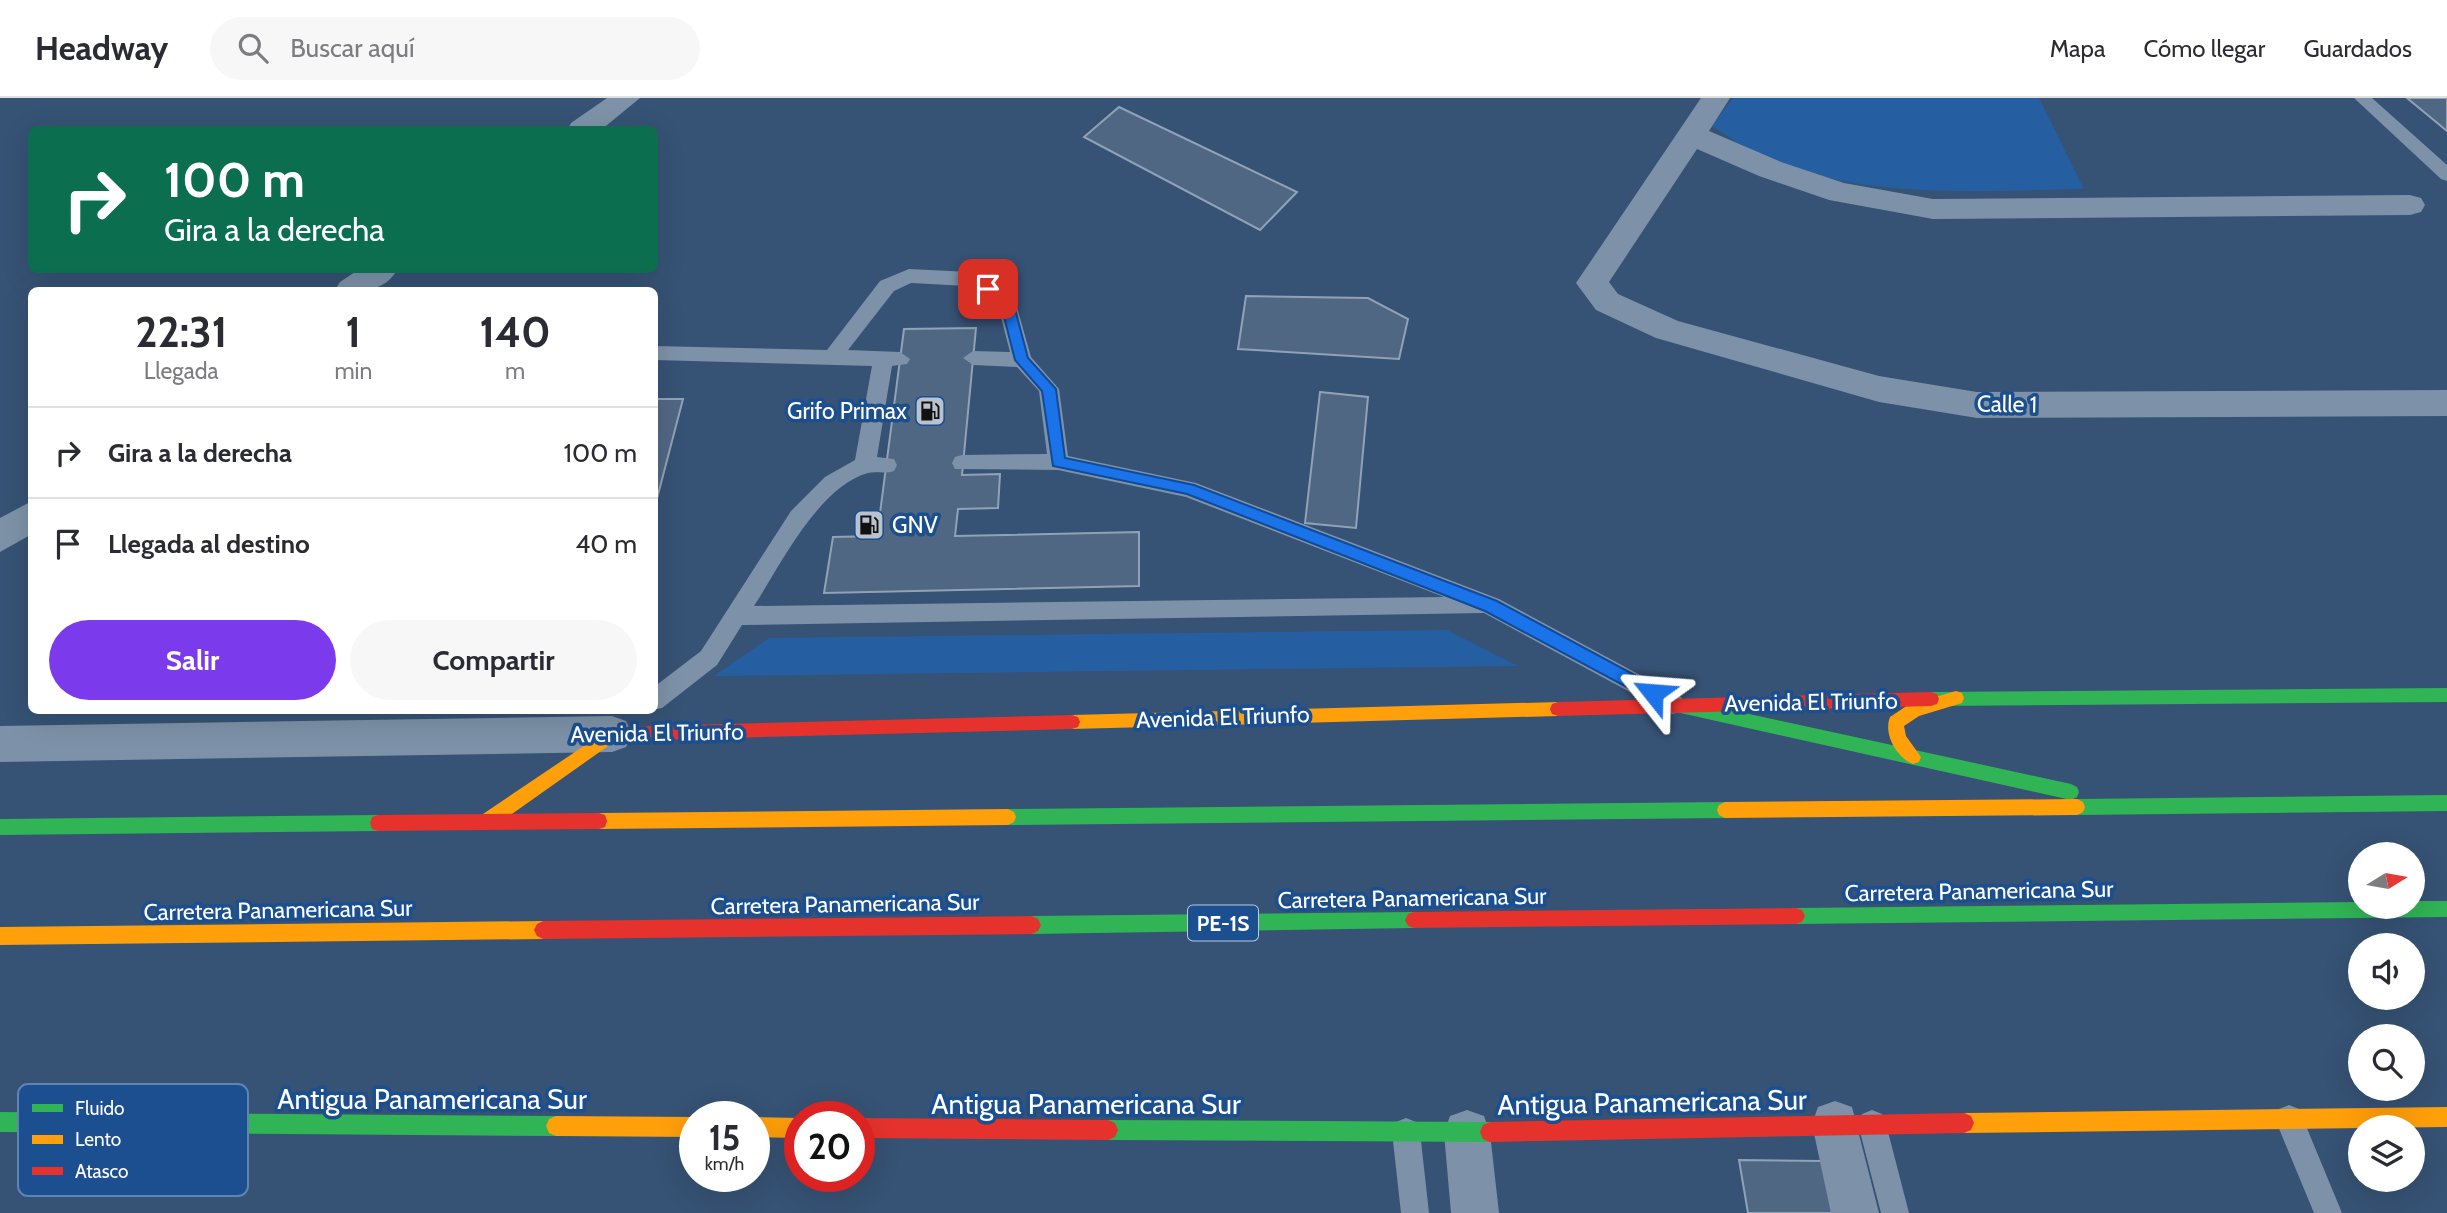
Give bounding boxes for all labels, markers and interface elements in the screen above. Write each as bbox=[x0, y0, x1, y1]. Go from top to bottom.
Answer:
search box bbox=[210, 17, 700, 80]
text: Headway bbox=[35, 28, 168, 68]
icon: search bbox=[234, 29, 272, 67]
text: Buscar aquí bbox=[290, 32, 414, 64]
text: Mapa bbox=[2050, 34, 2106, 63]
text: Cómo llegar bbox=[2144, 34, 2265, 63]
text: Guardados bbox=[2303, 34, 2412, 63]
text: 100 m bbox=[164, 150, 305, 209]
icon: right bbox=[49, 154, 140, 245]
text: Gira a la derecha bbox=[164, 210, 385, 249]
pin bbox=[958, 259, 1018, 319]
icon: arrive bbox=[969, 270, 1007, 308]
text: 22:31 bbox=[135, 306, 227, 358]
text: 1 bbox=[346, 306, 361, 358]
text: 140 bbox=[480, 306, 551, 358]
text: Llegada bbox=[144, 357, 219, 385]
text: min bbox=[334, 357, 372, 385]
text: m bbox=[505, 357, 525, 385]
street label: Calle 1 bbox=[1977, 389, 2037, 419]
fuel station icon: Grifo Primax bbox=[913, 394, 947, 428]
place label: Grifo Primax bbox=[787, 397, 907, 425]
icon: right bbox=[49, 434, 87, 472]
text: Gira a la derecha bbox=[108, 437, 292, 469]
text: 100 m bbox=[564, 437, 637, 469]
fuel station icon: GNV bbox=[852, 508, 886, 542]
place label: GNV bbox=[892, 511, 938, 539]
icon: arrive bbox=[49, 525, 87, 563]
text: Llegada al destino bbox=[108, 528, 310, 560]
text: 40 m bbox=[575, 528, 637, 560]
button: Salir bbox=[49, 620, 336, 700]
button: Compartir bbox=[350, 620, 637, 700]
position arrow bbox=[1616, 656, 1690, 730]
street label: Avenida El Triunfo bbox=[1724, 686, 1898, 718]
street label: Avenida El Triunfo bbox=[1136, 700, 1310, 734]
street label: Avenida El Triunfo bbox=[570, 717, 744, 749]
north arrow bbox=[2348, 842, 2426, 919]
map controls bbox=[2348, 842, 2425, 1192]
street label: Carretera Panamericana Sur bbox=[1844, 875, 2114, 907]
street label: Carretera Panamericana Sur bbox=[1277, 882, 1547, 914]
street label: Carretera Panamericana Sur bbox=[710, 888, 980, 920]
street label: Carretera Panamericana Sur bbox=[143, 894, 413, 926]
road number: PE-1S bbox=[1188, 906, 1258, 940]
button: sound bbox=[2348, 933, 2425, 1010]
button: search bbox=[2348, 1024, 2425, 1101]
street label: Antigua Panamericana Sur bbox=[277, 1082, 587, 1116]
street label: Antigua Panamericana Sur bbox=[1497, 1082, 1807, 1122]
legend bbox=[18, 1084, 248, 1196]
street label: Antigua Panamericana Sur bbox=[931, 1087, 1241, 1121]
text: Fluido bbox=[75, 1097, 124, 1120]
speed limit sign: 20 bbox=[784, 1101, 875, 1192]
button: layers bbox=[2348, 1115, 2425, 1192]
text: 15 bbox=[709, 1116, 740, 1159]
text: Lento bbox=[75, 1128, 121, 1151]
text: km/h bbox=[705, 1153, 744, 1175]
text: Atasco bbox=[75, 1160, 129, 1183]

